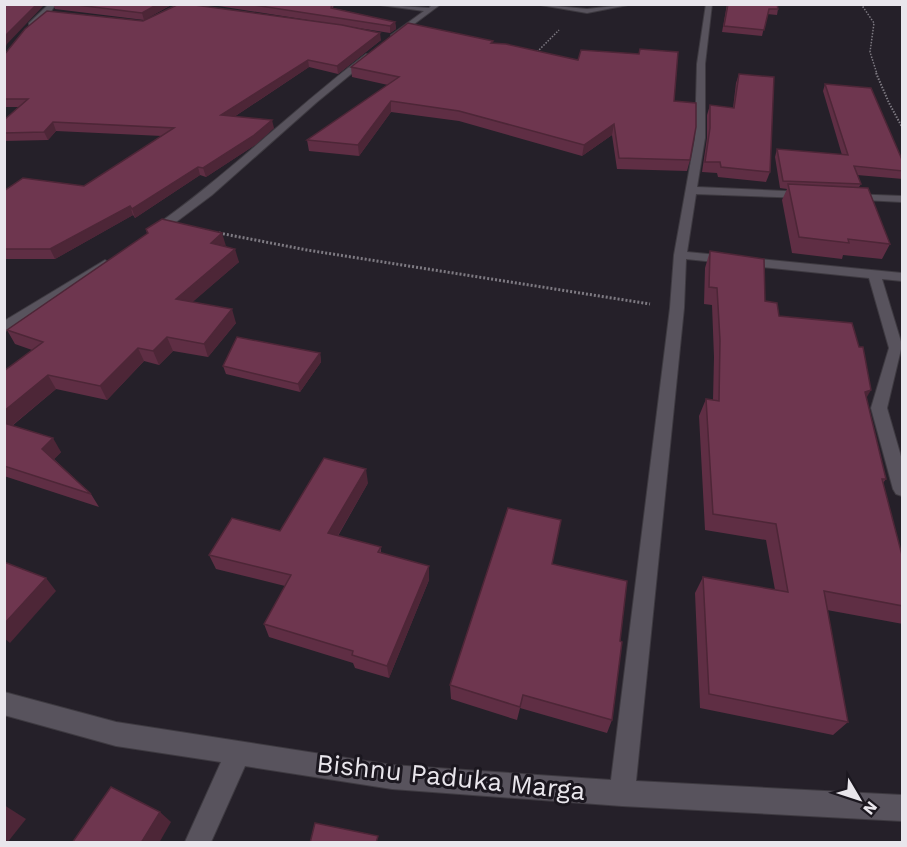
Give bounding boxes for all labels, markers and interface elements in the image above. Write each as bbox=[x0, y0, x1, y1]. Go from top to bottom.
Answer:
street label: Bishnu Paduka Marga bbox=[315, 748, 587, 806]
north arrow bbox=[829, 769, 889, 829]
text: N bbox=[859, 798, 881, 819]

